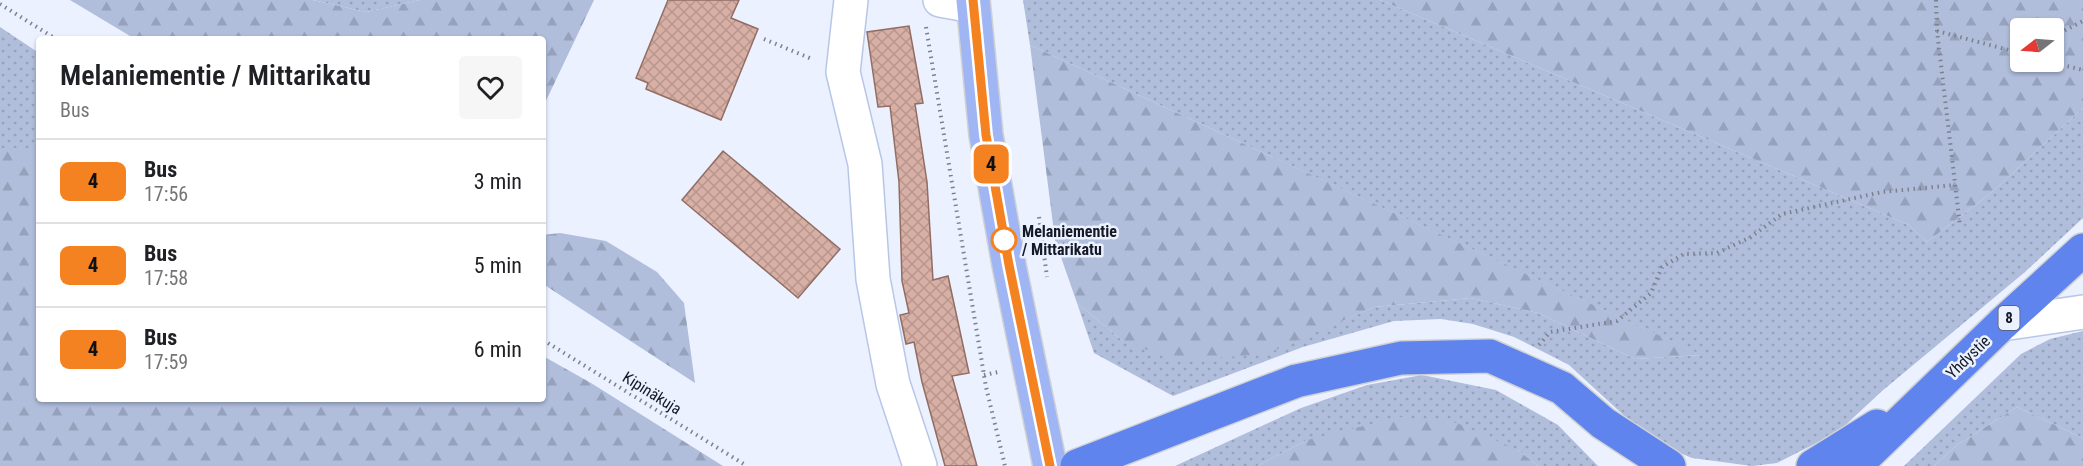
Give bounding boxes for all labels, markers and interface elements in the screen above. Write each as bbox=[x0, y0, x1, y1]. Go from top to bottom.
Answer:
north arrow bbox=[2010, 18, 2064, 72]
map controls bbox=[2010, 18, 2064, 72]
button: heart bbox=[459, 56, 522, 119]
text: Melaniementie / Mittarikatu bbox=[60, 59, 371, 92]
text: Bus bbox=[60, 98, 90, 122]
line badge: 4 bbox=[972, 144, 1010, 184]
text: 4 bbox=[986, 152, 996, 176]
text: Bus bbox=[144, 157, 177, 182]
text: 4 bbox=[88, 169, 98, 193]
text: 3 min bbox=[474, 169, 522, 194]
text: 17:56 bbox=[144, 182, 188, 206]
place label: Melaniementie / Mittarikatu bbox=[1021, 222, 1117, 259]
marker: Melaniementie / Mittarikatu bbox=[991, 227, 1017, 253]
text: Bus bbox=[144, 241, 177, 266]
text: 4 bbox=[88, 253, 98, 277]
text: 5 min bbox=[474, 253, 522, 278]
text: 17:58 bbox=[144, 266, 188, 290]
road number: 8 bbox=[1998, 306, 2020, 330]
text: Bus bbox=[144, 325, 177, 350]
street label: Yhdystie bbox=[1942, 331, 1994, 383]
text: 4 bbox=[88, 337, 98, 361]
text: 6 min bbox=[474, 337, 522, 362]
text: 17:59 bbox=[144, 350, 188, 374]
street label: Kipinäkuja bbox=[619, 368, 685, 418]

